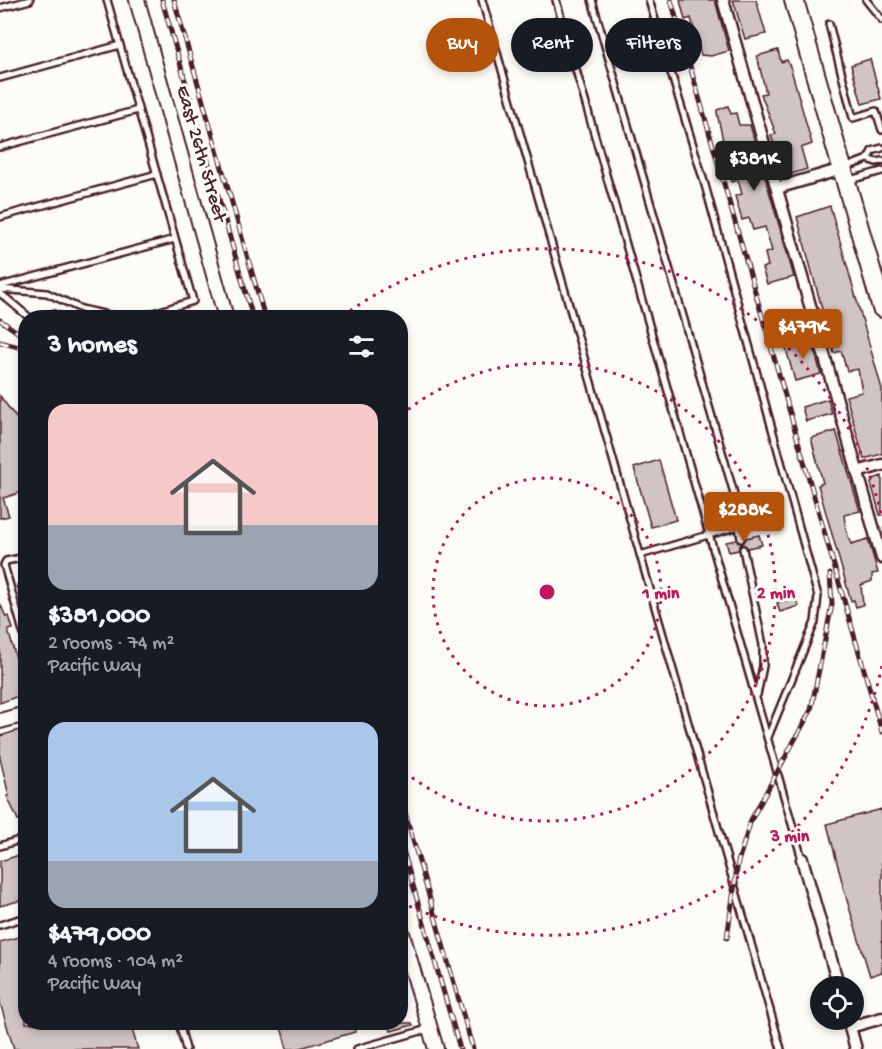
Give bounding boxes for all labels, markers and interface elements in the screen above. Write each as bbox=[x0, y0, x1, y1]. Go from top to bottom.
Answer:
chip: Buy bbox=[426, 18, 499, 72]
chip: Rent bbox=[511, 18, 593, 72]
chip: Filters bbox=[605, 18, 702, 72]
street label: East 26th Street bbox=[170, 83, 231, 227]
pin: $381K bbox=[712, 141, 796, 192]
text: $381K bbox=[729, 149, 779, 172]
pin: $479K bbox=[761, 309, 845, 360]
text: $479K bbox=[778, 317, 828, 340]
icon: filters bbox=[345, 330, 378, 363]
text: 3 homes bbox=[48, 331, 137, 362]
icon: home bbox=[159, 443, 267, 551]
pin: $288K bbox=[702, 492, 786, 543]
text: $288K bbox=[718, 500, 770, 523]
centre of rings bbox=[537, 582, 557, 602]
text: 1 min bbox=[642, 584, 680, 605]
text: 2 min bbox=[757, 584, 796, 605]
text: $381,000 bbox=[48, 602, 150, 633]
text: 2 rooms · 74 m² bbox=[48, 633, 174, 656]
text: Pacific Way bbox=[48, 656, 141, 679]
icon: home bbox=[159, 761, 267, 869]
text: 3 min bbox=[770, 827, 810, 848]
text: $479,000 bbox=[48, 920, 151, 951]
text: 4 rooms · 104 m² bbox=[48, 951, 183, 974]
text: Pacific Way bbox=[48, 974, 141, 997]
map controls bbox=[810, 976, 864, 1030]
button: locate bbox=[810, 976, 864, 1030]

